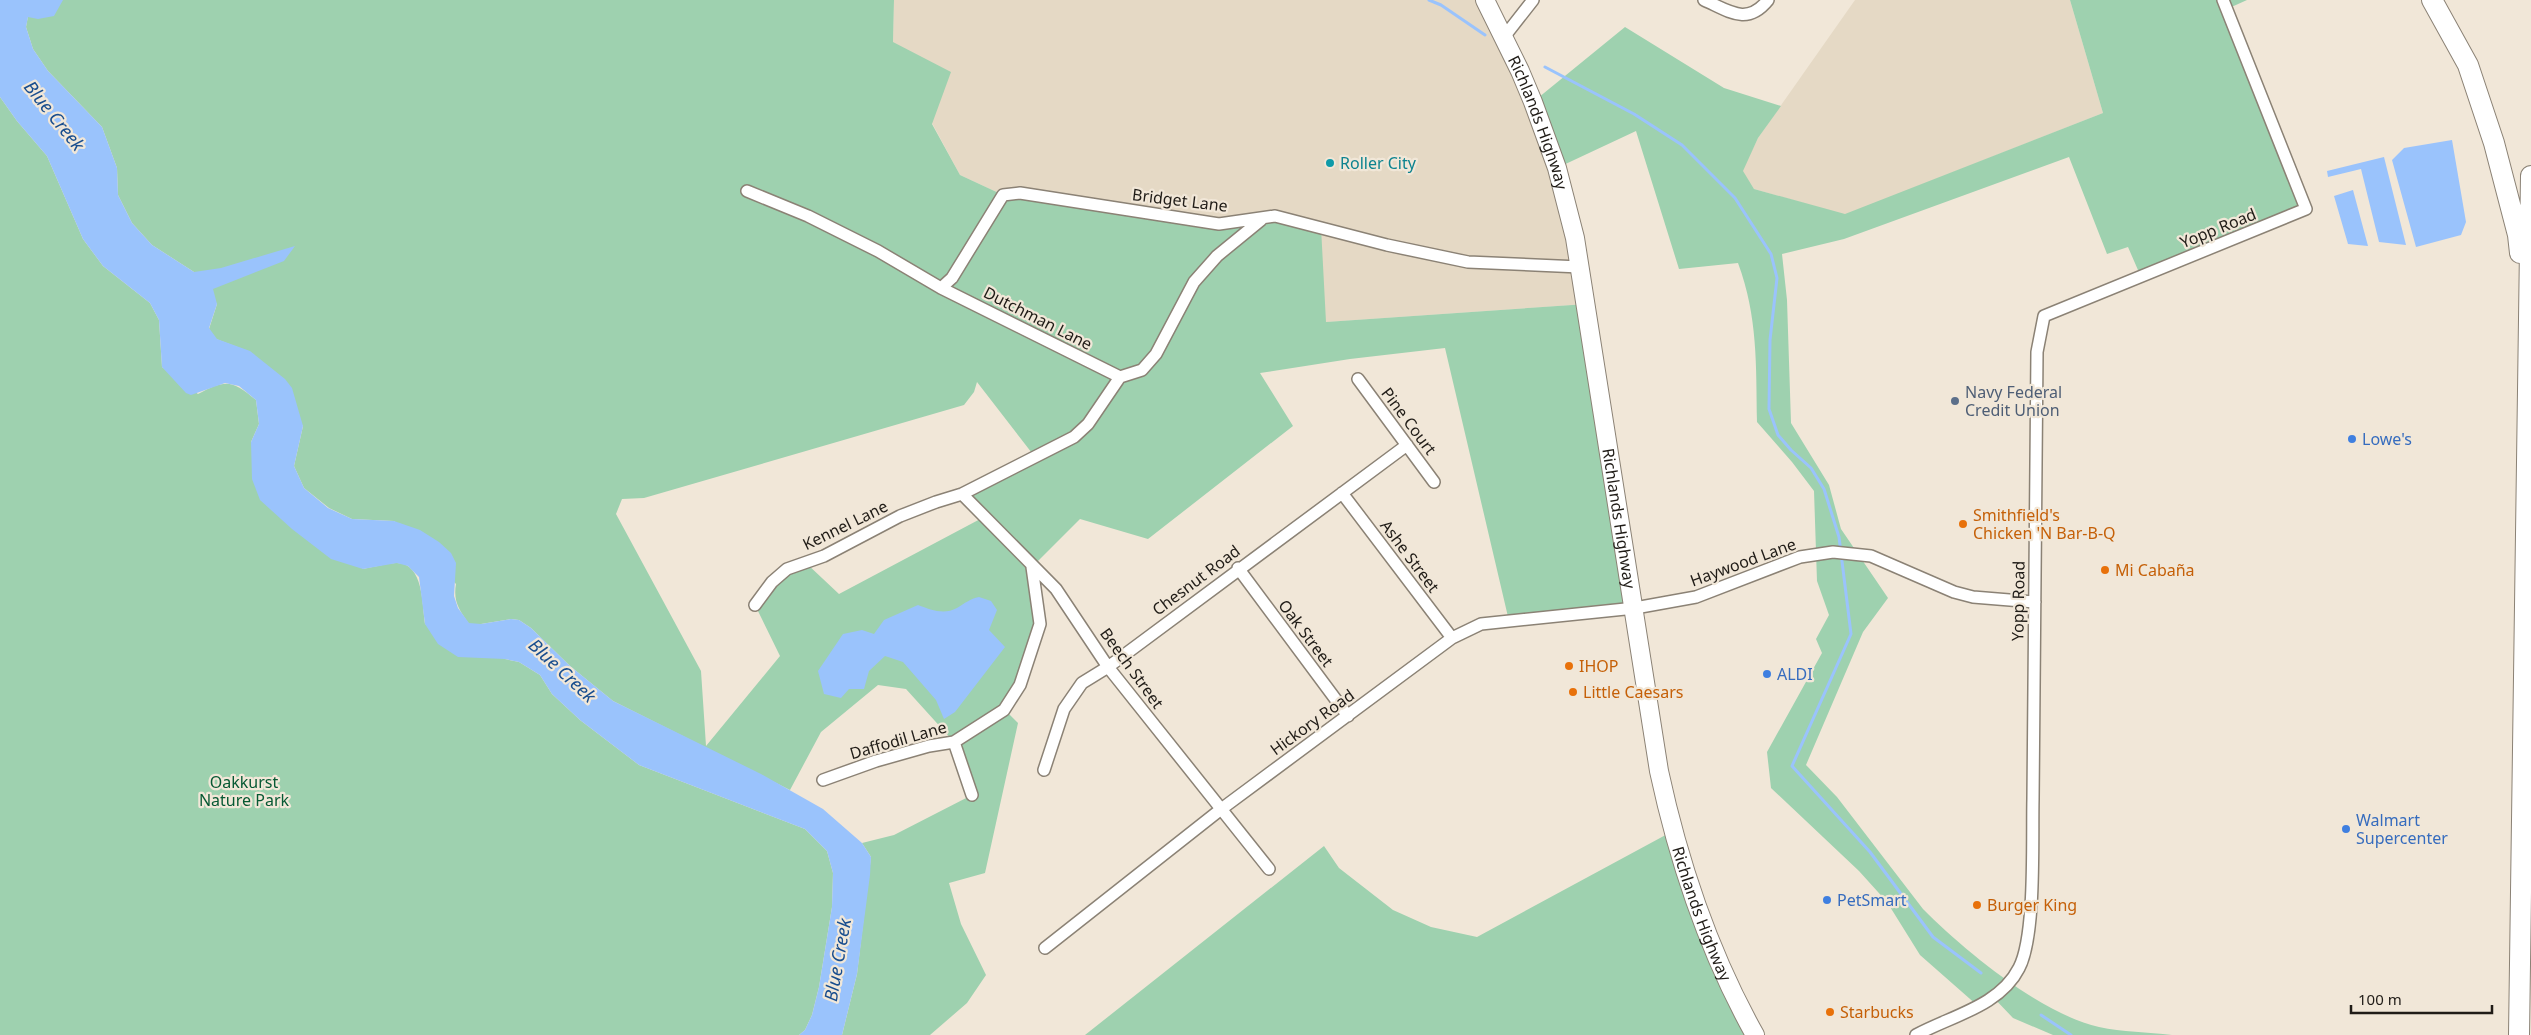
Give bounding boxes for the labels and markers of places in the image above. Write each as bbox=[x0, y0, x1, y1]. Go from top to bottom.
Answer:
place label: Roller City bbox=[1340, 152, 1417, 174]
marker: Roller City bbox=[1324, 157, 1336, 169]
place label: Navy Federal Credit Union bbox=[1965, 381, 2062, 421]
marker: Navy Federal Credit Union bbox=[1949, 395, 1961, 407]
place label: Lowe's bbox=[2362, 428, 2412, 450]
marker: Lowe's bbox=[2346, 433, 2358, 445]
place label: Smithfield's Chicken 'N Bar-B-Q bbox=[1973, 504, 2116, 544]
marker: Smithfield's Chicken 'N Bar-B-Q bbox=[1957, 518, 1969, 530]
place label: Mi Cabaña bbox=[2115, 559, 2195, 581]
marker: Mi Cabaña bbox=[2099, 564, 2111, 576]
place label: IHOP bbox=[1579, 655, 1618, 677]
marker: IHOP bbox=[1563, 660, 1575, 672]
place label: ALDI bbox=[1777, 663, 1813, 685]
marker: ALDI bbox=[1761, 668, 1773, 680]
place label: Little Caesars bbox=[1583, 681, 1683, 703]
marker: Little Caesars bbox=[1567, 686, 1579, 698]
place label: Walmart Supercenter bbox=[2356, 809, 2448, 849]
marker: Walmart Supercenter bbox=[2340, 823, 2352, 835]
place label: PetSmart bbox=[1837, 889, 1907, 911]
marker: PetSmart bbox=[1821, 894, 1833, 906]
place label: Burger King bbox=[1987, 894, 2077, 916]
marker: Burger King bbox=[1971, 899, 1983, 911]
place label: Starbucks bbox=[1840, 1001, 1914, 1023]
marker: Starbucks bbox=[1824, 1006, 1836, 1018]

